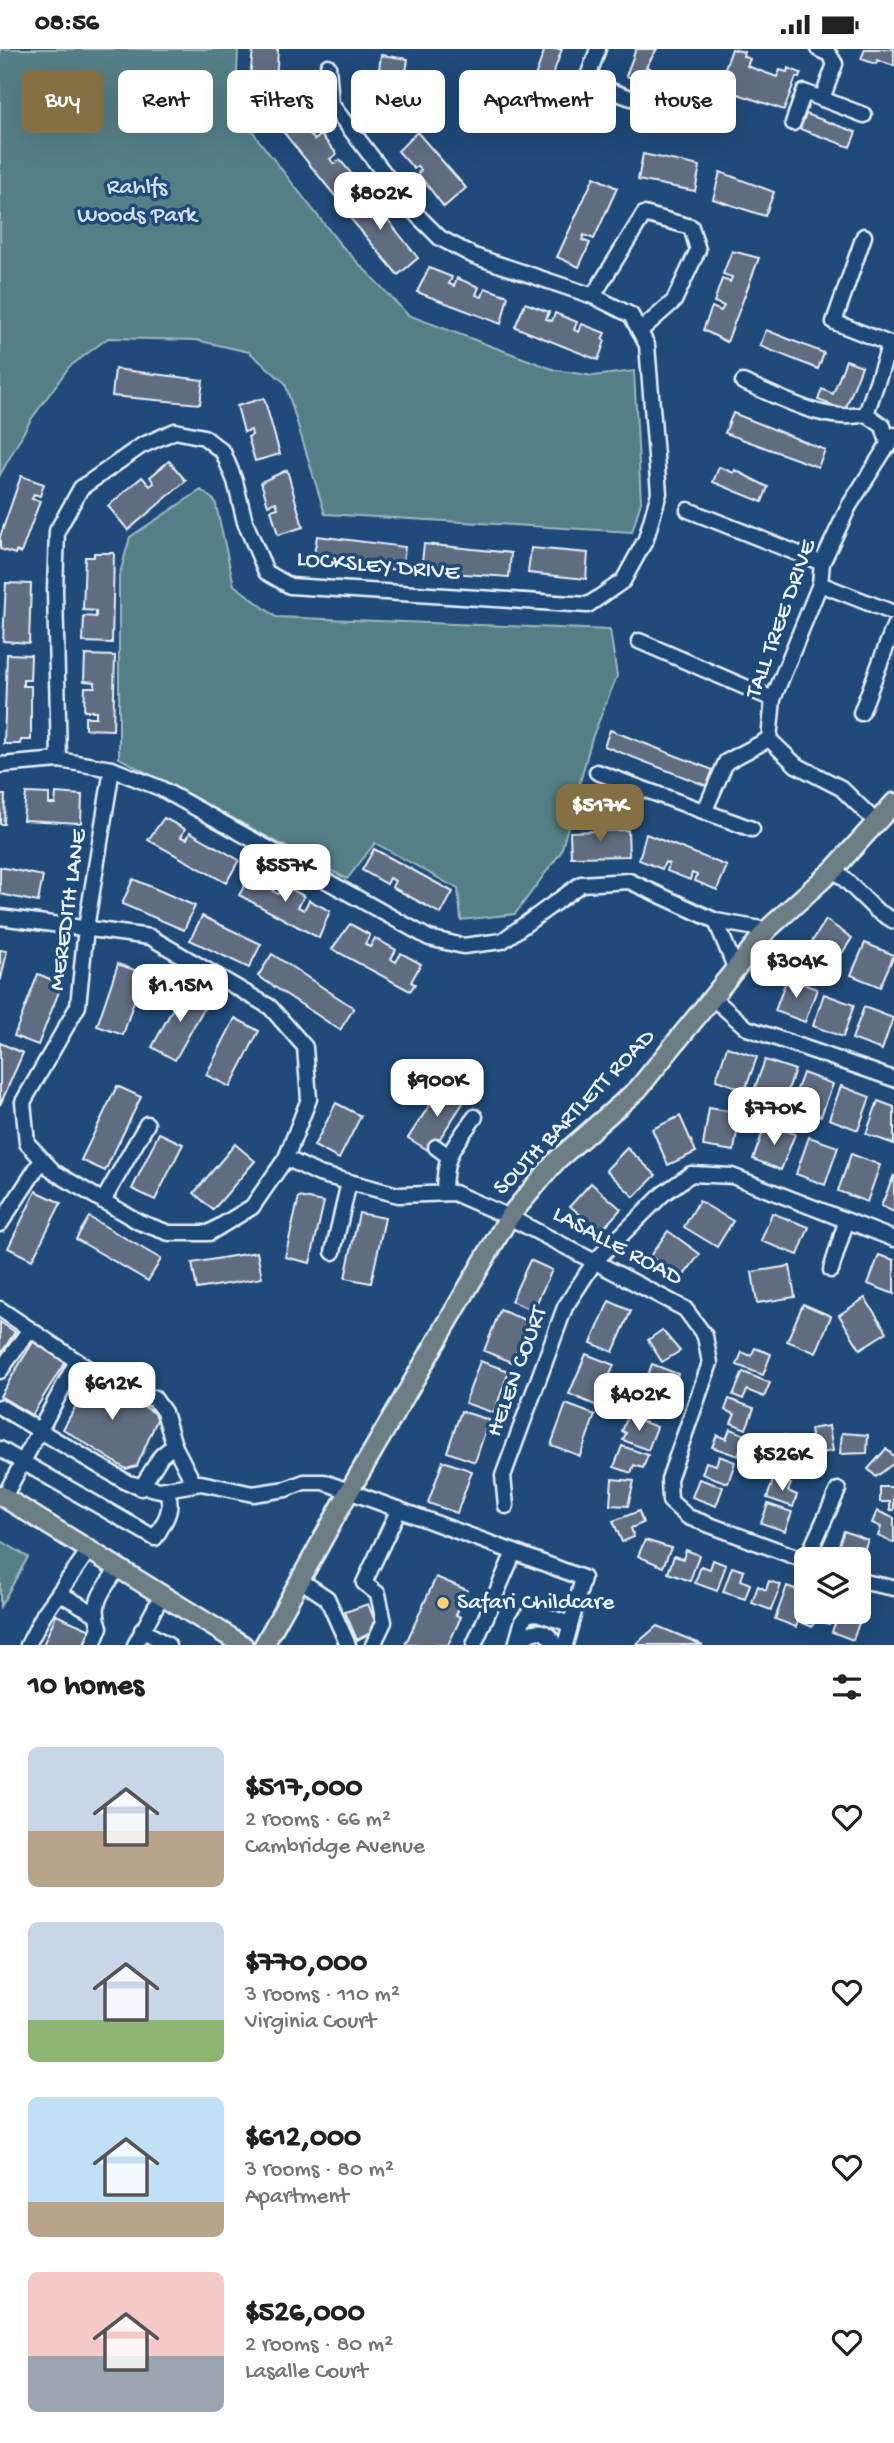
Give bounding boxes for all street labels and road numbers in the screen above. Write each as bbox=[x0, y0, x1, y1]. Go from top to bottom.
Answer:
street label: TALL TREE DRIVE bbox=[739, 535, 824, 704]
street label: LOCKSLEY DRIVE bbox=[295, 545, 462, 589]
street label: MEREDITH LANE bbox=[43, 826, 95, 993]
street label: SOUTH BARTLETT ROAD bbox=[488, 1023, 662, 1203]
street label: LASALLE ROAD bbox=[547, 1201, 687, 1294]
street label: HELEN COURT bbox=[481, 1301, 556, 1441]

